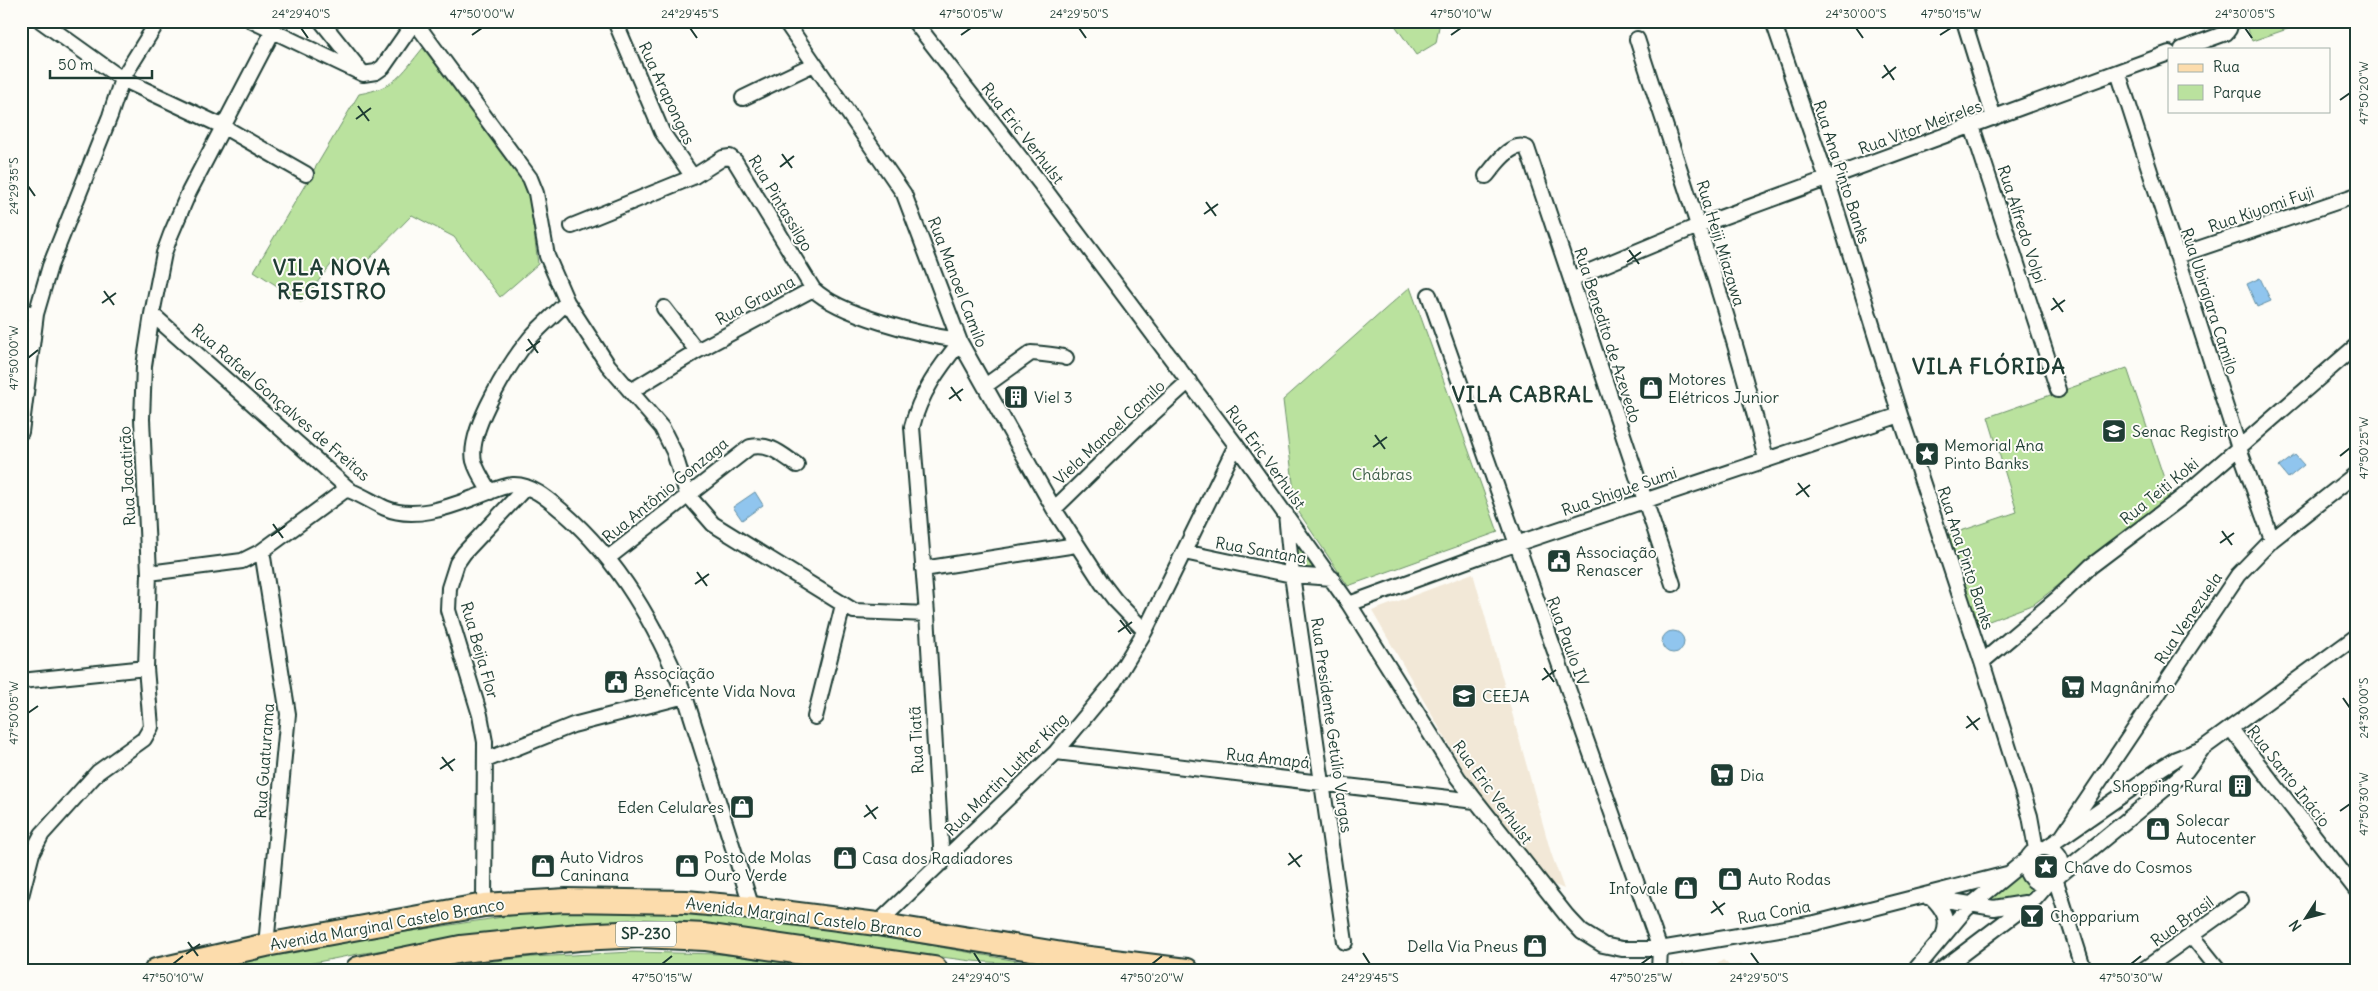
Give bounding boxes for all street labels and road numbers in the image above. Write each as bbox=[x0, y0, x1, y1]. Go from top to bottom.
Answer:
street label: Rua Arapongas bbox=[635, 39, 699, 147]
street label: Rua Eric Verhulst bbox=[977, 78, 1069, 188]
street label: Rua Vitor Meireles bbox=[1856, 95, 1984, 159]
street label: Rua Ana Pinto Banks bbox=[1809, 98, 1875, 246]
street label: Rua Pintassilgo bbox=[744, 151, 818, 255]
street label: Rua Alfredo Volpi bbox=[1993, 162, 2051, 286]
street label: Rua Heiji Miazawa bbox=[1692, 177, 1750, 309]
street label: Rua Kiyomi Fuji bbox=[2206, 182, 2316, 236]
street label: Rua Manoel Camilo bbox=[924, 214, 992, 350]
street label: Rua Ubirajara Camilo bbox=[2177, 225, 2243, 377]
street label: Rua Benedito de Azevedo bbox=[1570, 245, 1646, 425]
street label: Rua Grauna bbox=[712, 271, 798, 329]
street label: Rua Rafael Gonçalves de Freitas bbox=[188, 319, 374, 485]
street label: Viela Manoel Camilo bbox=[1049, 375, 1169, 489]
street label: Rua Eric Verhulst bbox=[1222, 401, 1311, 513]
street label: Rua Jacatirão bbox=[114, 426, 140, 526]
street label: Rua Antônio Gonzaga bbox=[598, 433, 732, 547]
street label: Rua Teiti Koki bbox=[2116, 453, 2202, 529]
street label: Rua Shigue Sumi bbox=[1559, 462, 1679, 520]
street label: Rua Ana Pinto Banks bbox=[1933, 484, 1999, 632]
street label: Rua Santana bbox=[1214, 532, 1308, 568]
street label: Rua Venezuela bbox=[2150, 568, 2226, 668]
street label: Rua Paulo IV bbox=[1543, 594, 1593, 688]
street label: Rua Beija Flor bbox=[457, 599, 503, 701]
street label: Rua Presidente Getúlio Vargas bbox=[1307, 616, 1357, 834]
street label: Rua Guaturama bbox=[250, 703, 278, 819]
street label: Rua Tiatã bbox=[904, 706, 928, 774]
street label: Rua Martin Luther King bbox=[940, 708, 1072, 840]
street label: Rua Santo Inácio bbox=[2243, 721, 2335, 831]
street label: Rua Eric Verhulst bbox=[1449, 736, 1538, 848]
street label: Rua Amapá bbox=[1225, 744, 1311, 772]
street label: Rua Brasil bbox=[2147, 892, 2217, 950]
street label: Avenida Marginal Castelo Branco bbox=[685, 893, 923, 941]
street label: Avenida Marginal Castelo Branco bbox=[268, 894, 506, 954]
street label: Rua Conia bbox=[1736, 896, 1812, 928]
road number: SP-230 bbox=[616, 922, 676, 946]

